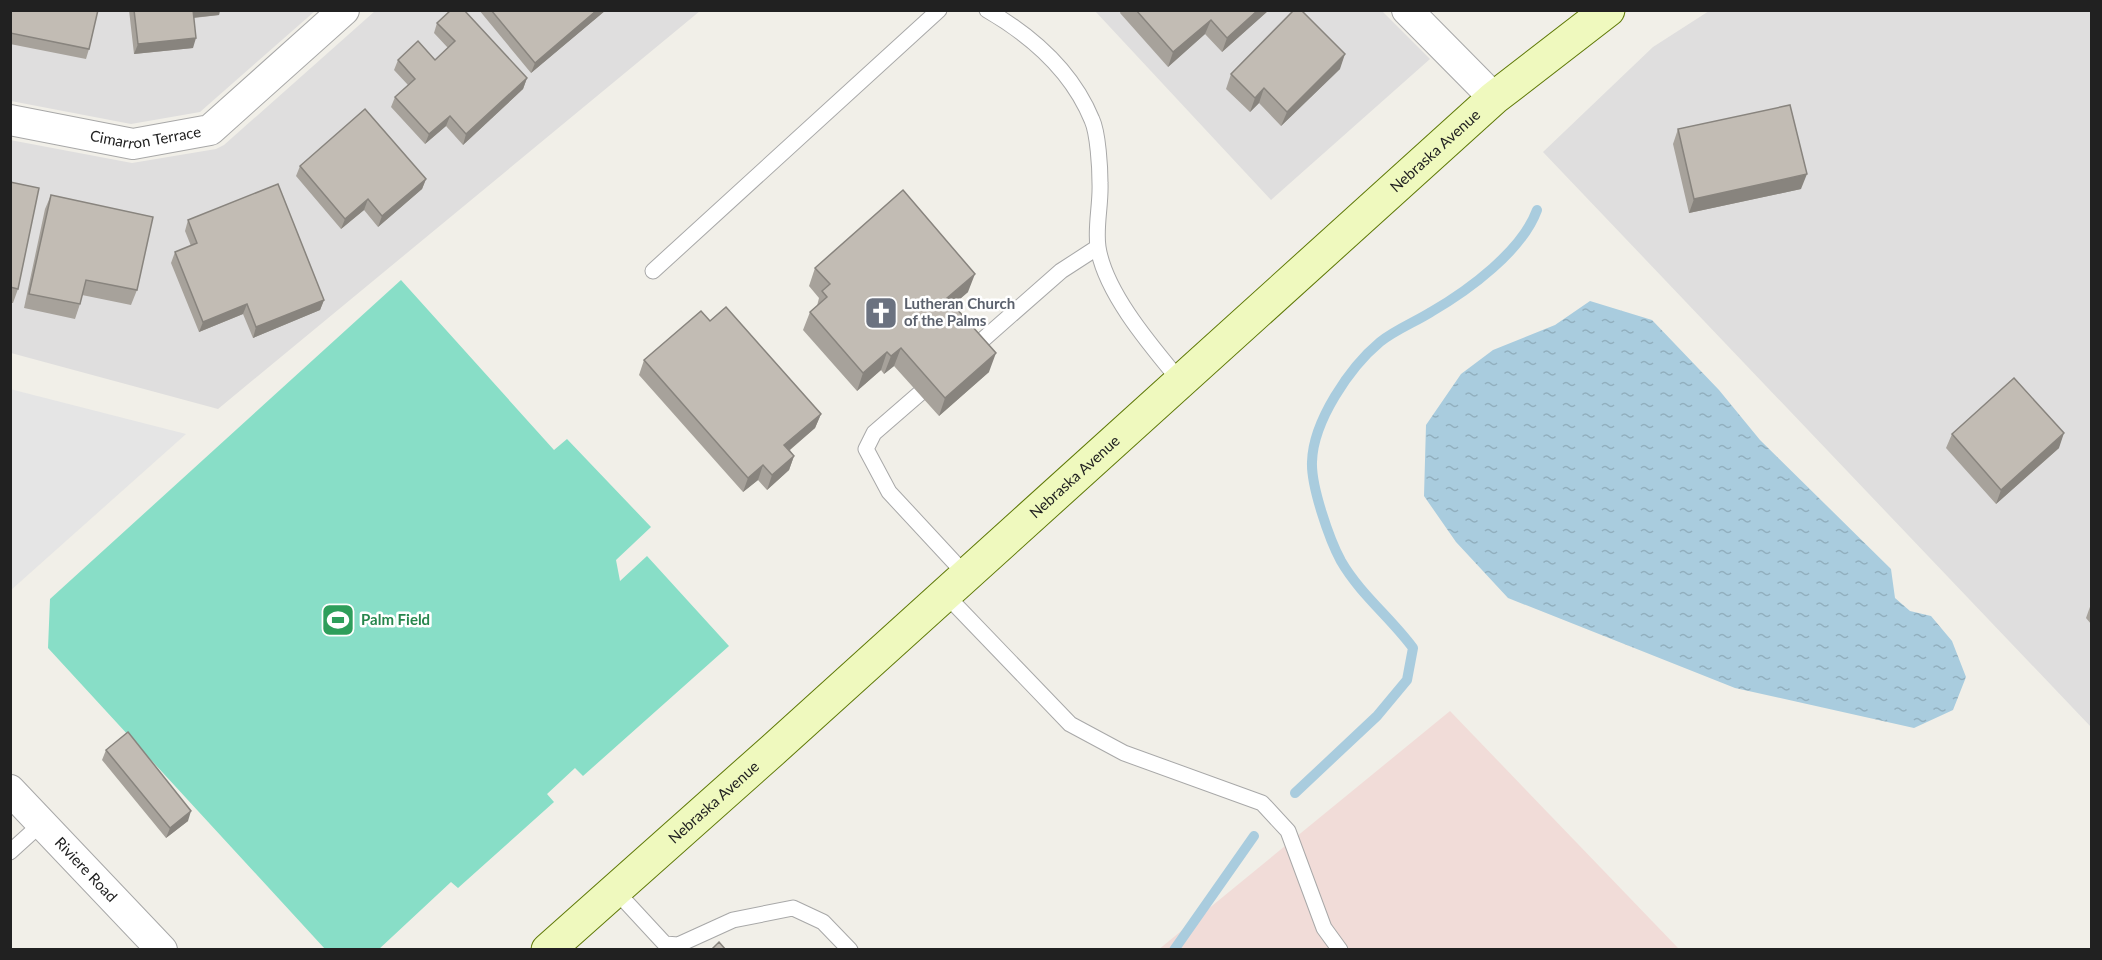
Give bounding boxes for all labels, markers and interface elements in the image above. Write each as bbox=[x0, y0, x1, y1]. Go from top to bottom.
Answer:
street label: Nebraska Avenue bbox=[1386, 105, 1483, 196]
street label: Cimarron Terrace bbox=[89, 122, 202, 152]
place label: Lutheran Church of the Palms bbox=[904, 294, 1015, 329]
church icon: Lutheran Church of the Palms bbox=[863, 295, 899, 331]
street label: Nebraska Avenue bbox=[1025, 431, 1123, 522]
sports icon: Palm Field bbox=[320, 602, 356, 638]
place label: Palm Field bbox=[361, 610, 430, 628]
street label: Nebraska Avenue bbox=[664, 757, 762, 847]
street label: Riviere Road bbox=[52, 833, 121, 905]

